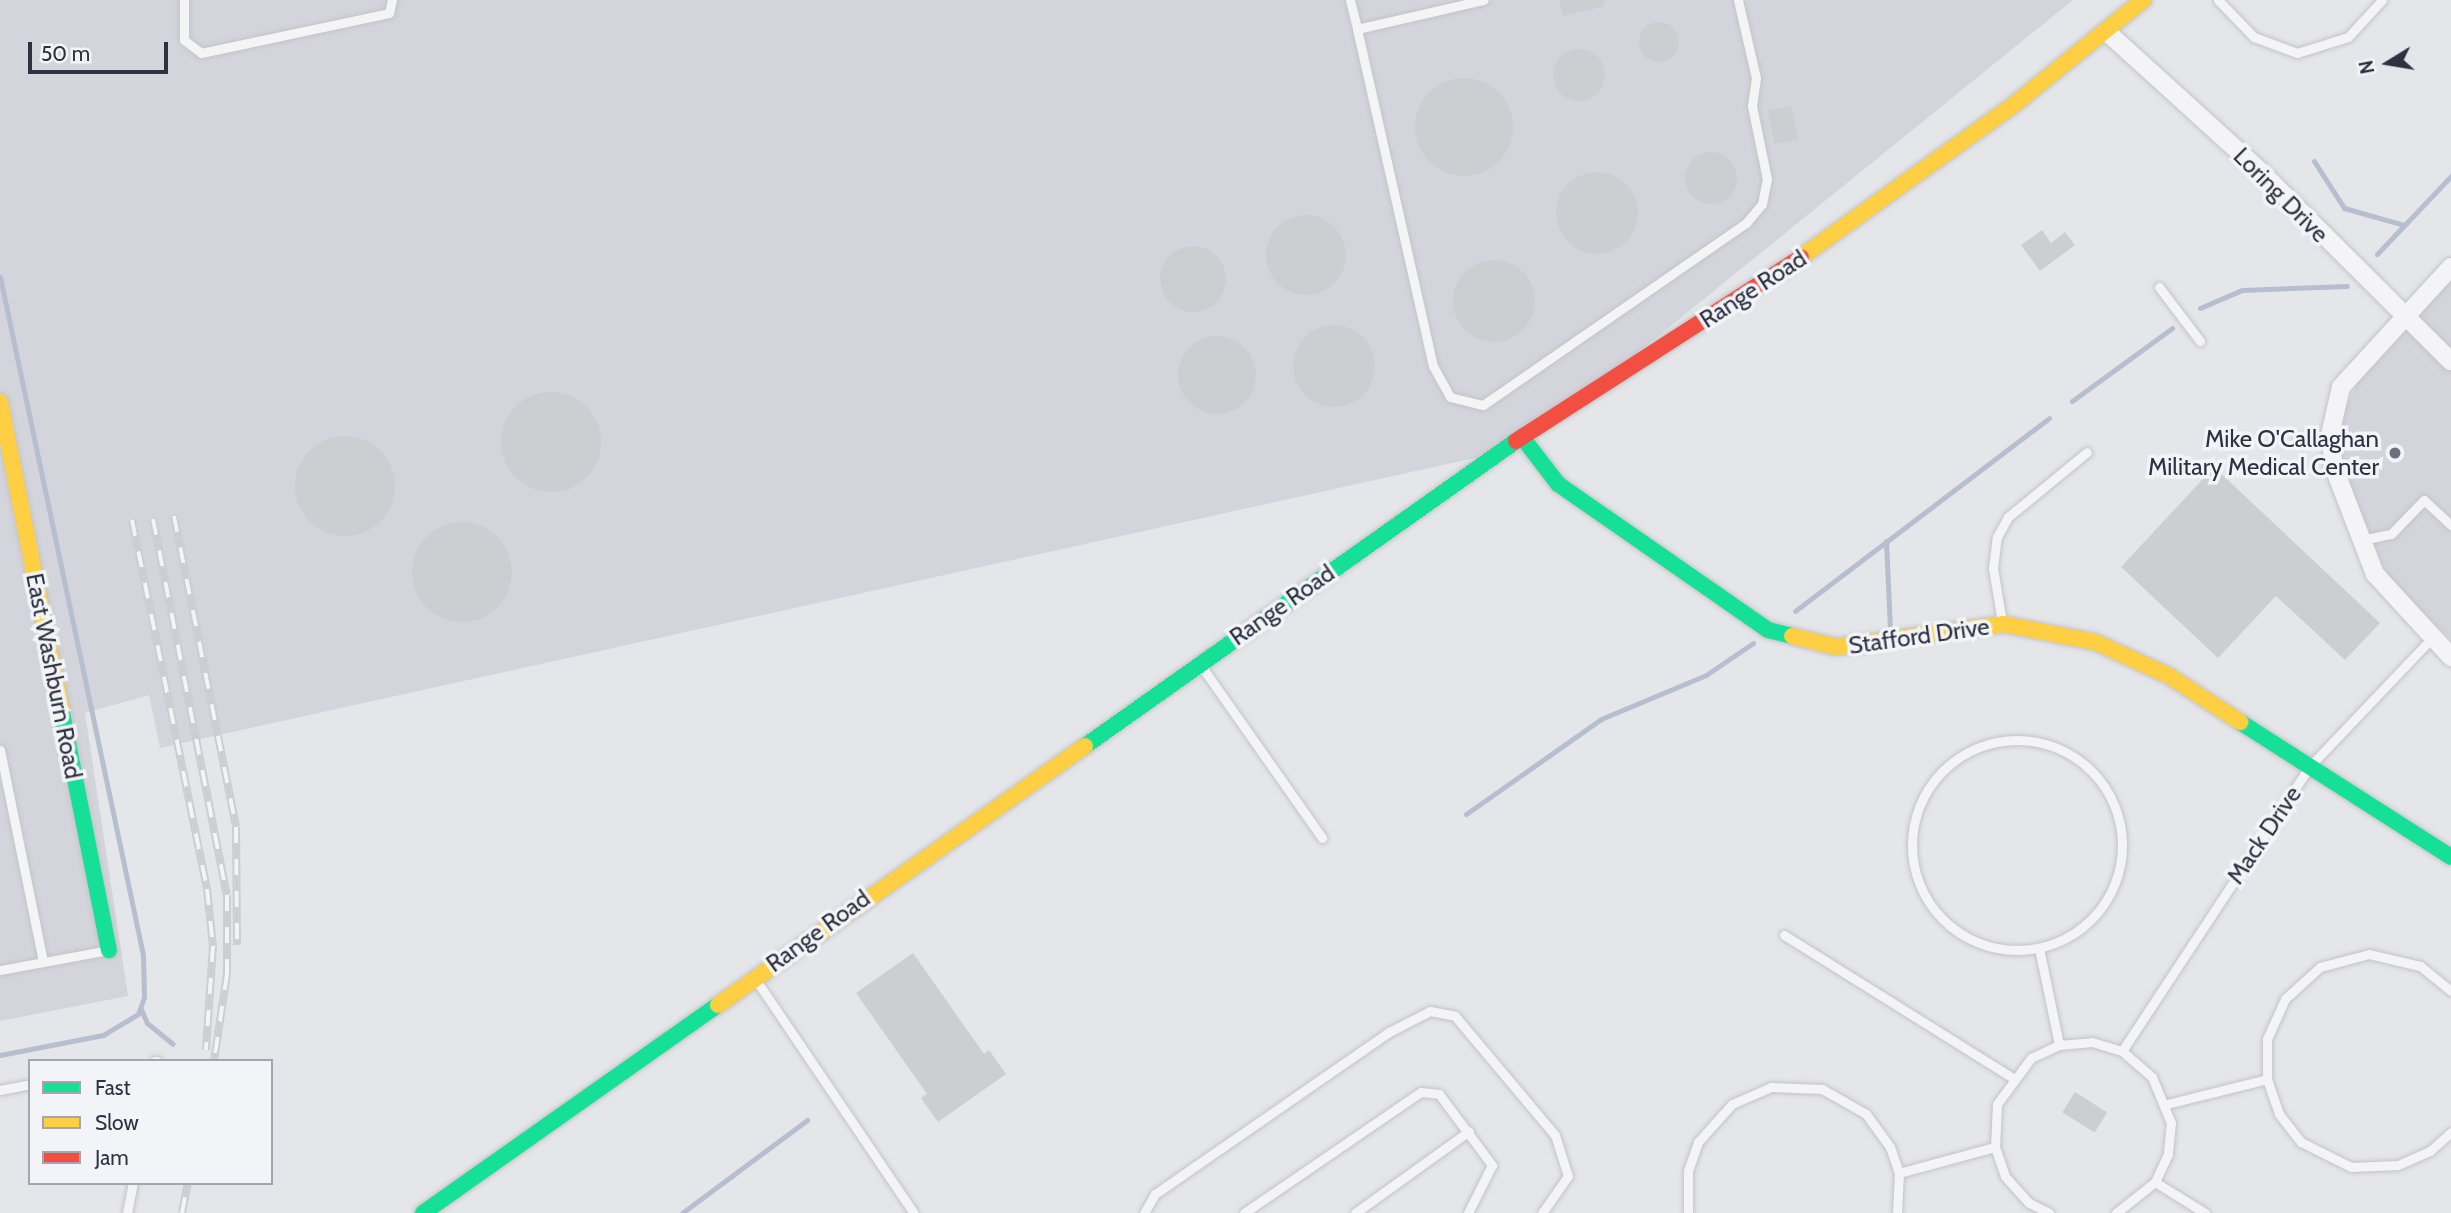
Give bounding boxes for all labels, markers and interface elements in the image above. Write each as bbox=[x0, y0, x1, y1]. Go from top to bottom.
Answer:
scale bar bbox=[32, 28, 172, 72]
north arrow bbox=[2353, 28, 2423, 98]
text: 50 m bbox=[41, 41, 90, 66]
text: N bbox=[2354, 58, 2379, 76]
street label: Loring Drive bbox=[2228, 142, 2334, 248]
street label: Range Road bbox=[1694, 244, 1812, 334]
place label: Mike O'Callaghan Military Medical Center bbox=[2148, 425, 2379, 481]
marker: Mike O'Callaghan Military Medical Center bbox=[2385, 443, 2405, 463]
street label: Range Road bbox=[1224, 559, 1340, 651]
street label: East Washburn Road bbox=[20, 571, 88, 781]
street label: Stafford Drive bbox=[1847, 612, 1991, 660]
street label: Mack Drive bbox=[2221, 781, 2307, 889]
street label: Range Road bbox=[761, 884, 875, 978]
legend bbox=[28, 1059, 273, 1185]
text: Fast bbox=[95, 1075, 131, 1100]
text: Slow bbox=[95, 1110, 139, 1135]
text: Jam bbox=[95, 1145, 129, 1170]

